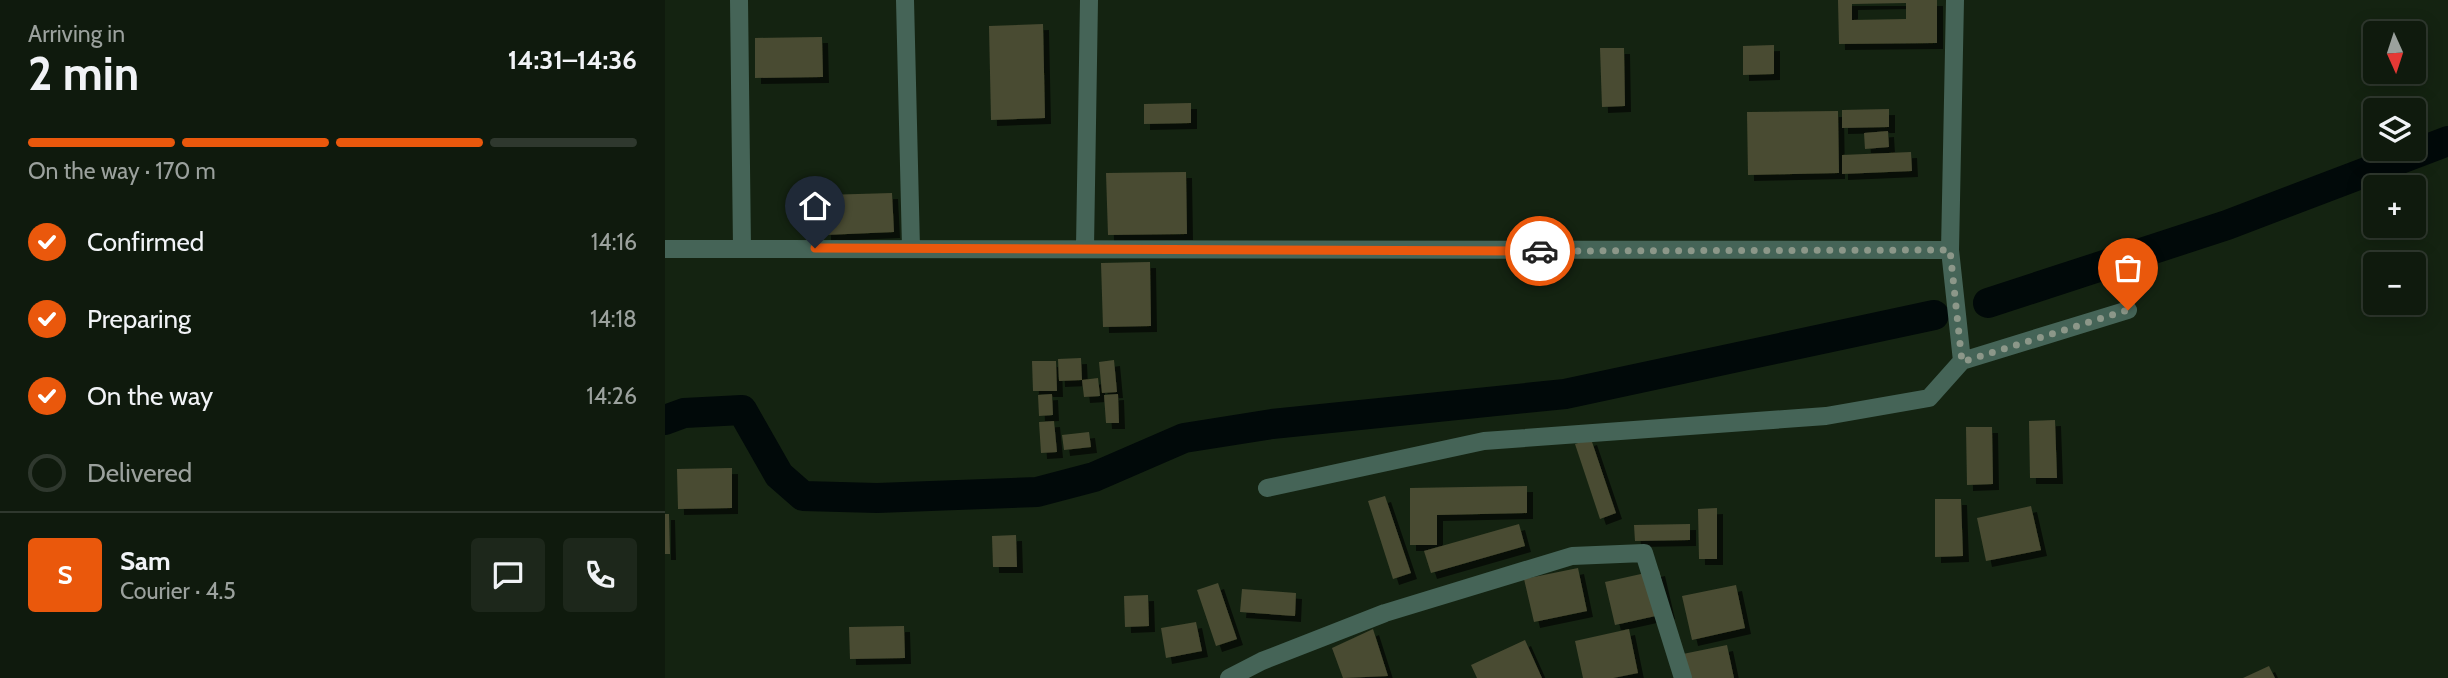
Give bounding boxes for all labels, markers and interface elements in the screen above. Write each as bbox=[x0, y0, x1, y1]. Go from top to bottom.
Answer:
text: Arriving in bbox=[28, 20, 125, 48]
north arrow bbox=[2363, 21, 2425, 84]
map controls bbox=[2363, 21, 2426, 315]
text: 14:31–14:36 bbox=[508, 44, 637, 76]
text: 2 min bbox=[28, 46, 139, 102]
button: layers bbox=[2363, 98, 2426, 161]
text: On the way · 170 m bbox=[28, 157, 216, 185]
button: + bbox=[2363, 175, 2426, 238]
pin bbox=[785, 176, 845, 248]
icon: home bbox=[796, 187, 834, 225]
courier bbox=[1505, 216, 1575, 286]
icon: check bbox=[28, 223, 66, 261]
text: Confirmed bbox=[87, 226, 204, 258]
text: 14:16 bbox=[591, 228, 637, 256]
icon: car bbox=[1521, 232, 1559, 270]
pin bbox=[2098, 238, 2158, 310]
icon: bag bbox=[2109, 249, 2147, 287]
button: − bbox=[2363, 252, 2426, 315]
icon: check bbox=[28, 300, 66, 338]
text: Preparing bbox=[87, 303, 191, 335]
text: 14:18 bbox=[590, 305, 637, 333]
icon: check bbox=[28, 377, 66, 415]
text: On the way bbox=[87, 380, 213, 412]
text: 14:26 bbox=[586, 382, 637, 410]
text: Delivered bbox=[87, 457, 192, 489]
button: chat bbox=[471, 538, 545, 612]
button: phone bbox=[563, 538, 637, 612]
text: Sam bbox=[120, 545, 171, 577]
text: S bbox=[57, 559, 73, 591]
text: Courier · 4.5 bbox=[120, 577, 236, 605]

